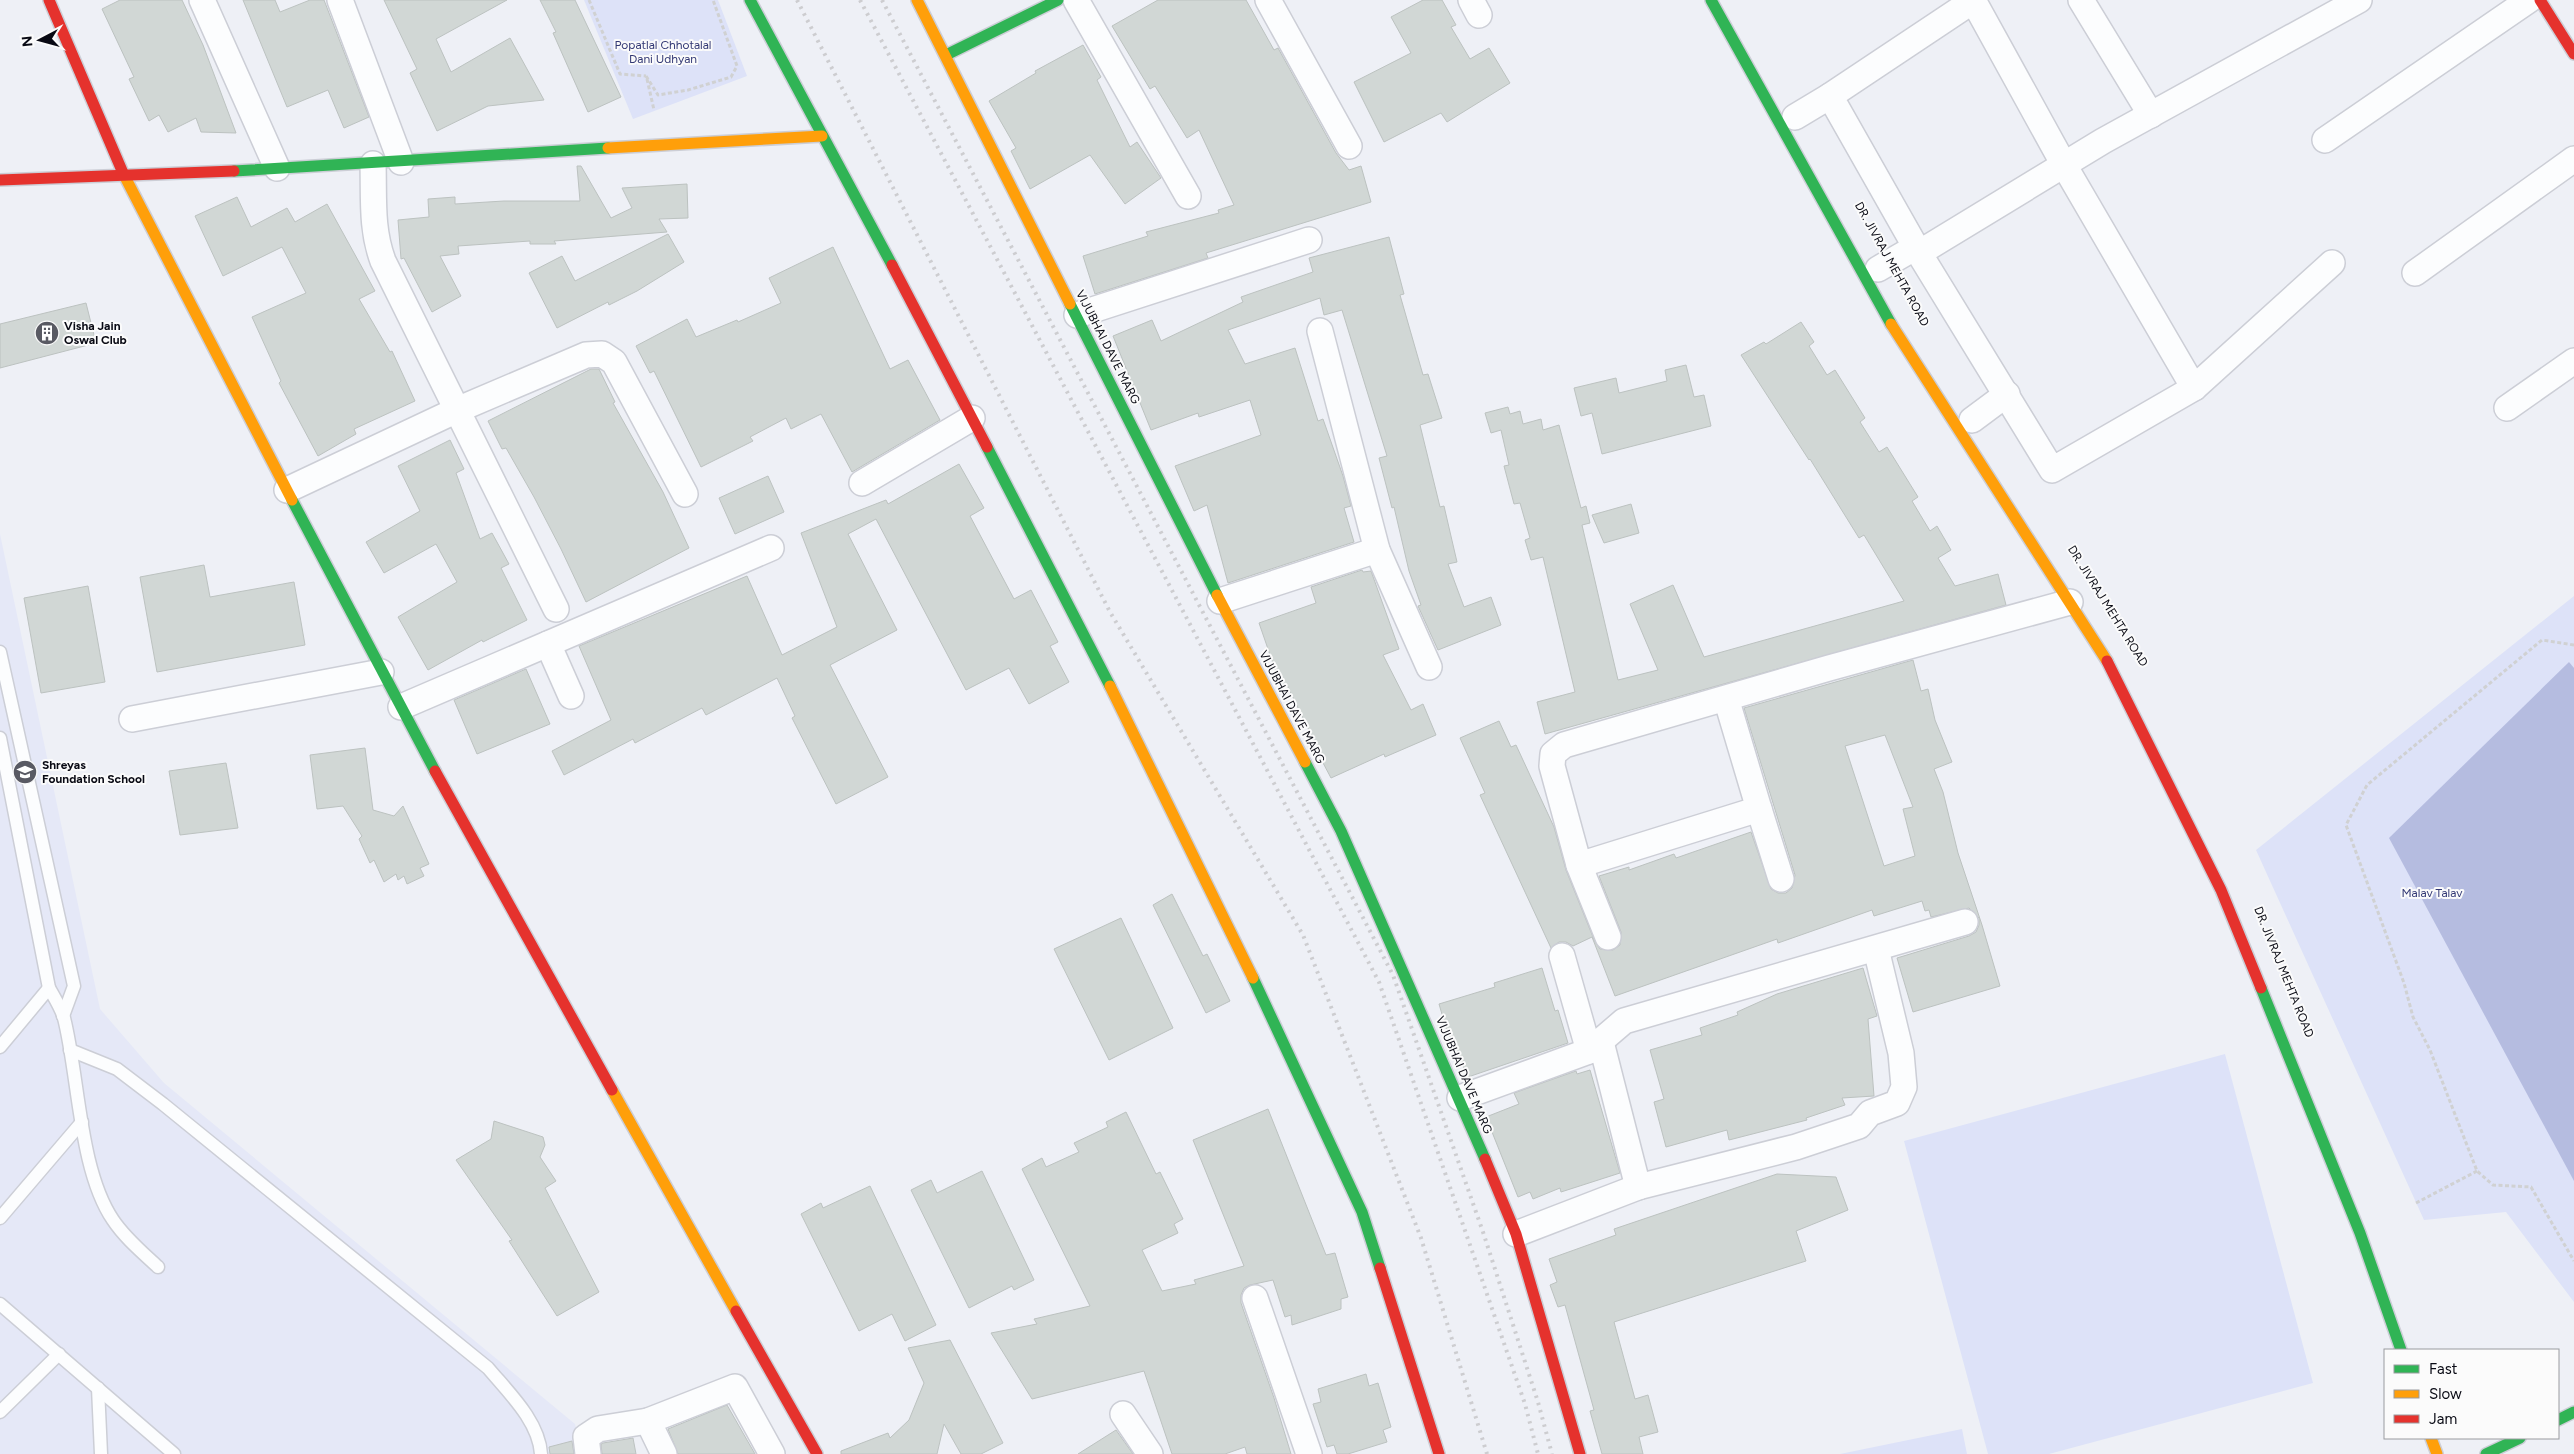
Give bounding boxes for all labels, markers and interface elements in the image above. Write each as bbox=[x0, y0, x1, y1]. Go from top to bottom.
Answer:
north arrow bbox=[15, 15, 65, 65]
text: N bbox=[19, 35, 37, 48]
park label: Popatlal Chhotalal Dani Udhyan bbox=[615, 38, 711, 66]
street label: DR. JIVRAJ MEHTA ROAD bbox=[1852, 199, 1932, 329]
street label: VIJUBHAI DAVE MARG bbox=[1073, 288, 1143, 406]
place label: Visha Jain Oswal Club bbox=[64, 319, 127, 347]
building icon: Visha Jain Oswal Club bbox=[34, 320, 60, 346]
street label: DR. JIVRAJ MEHTA ROAD bbox=[2065, 543, 2151, 669]
street label: VIJUBHAI DAVE MARG bbox=[1256, 648, 1328, 766]
place label: Shreyas Foundation School bbox=[42, 758, 145, 786]
school or university icon: Shreyas Foundation School bbox=[12, 759, 38, 785]
park label: Malav Talav bbox=[2401, 886, 2463, 900]
street label: DR. JIVRAJ MEHTA ROAD bbox=[2251, 904, 2317, 1040]
street label: VIJUBHAI DAVE MARG bbox=[1433, 1014, 1495, 1136]
legend bbox=[2384, 1349, 2559, 1439]
text: Fast bbox=[2429, 1360, 2458, 1378]
text: Slow bbox=[2429, 1385, 2462, 1403]
text: Jam bbox=[2429, 1410, 2457, 1428]

